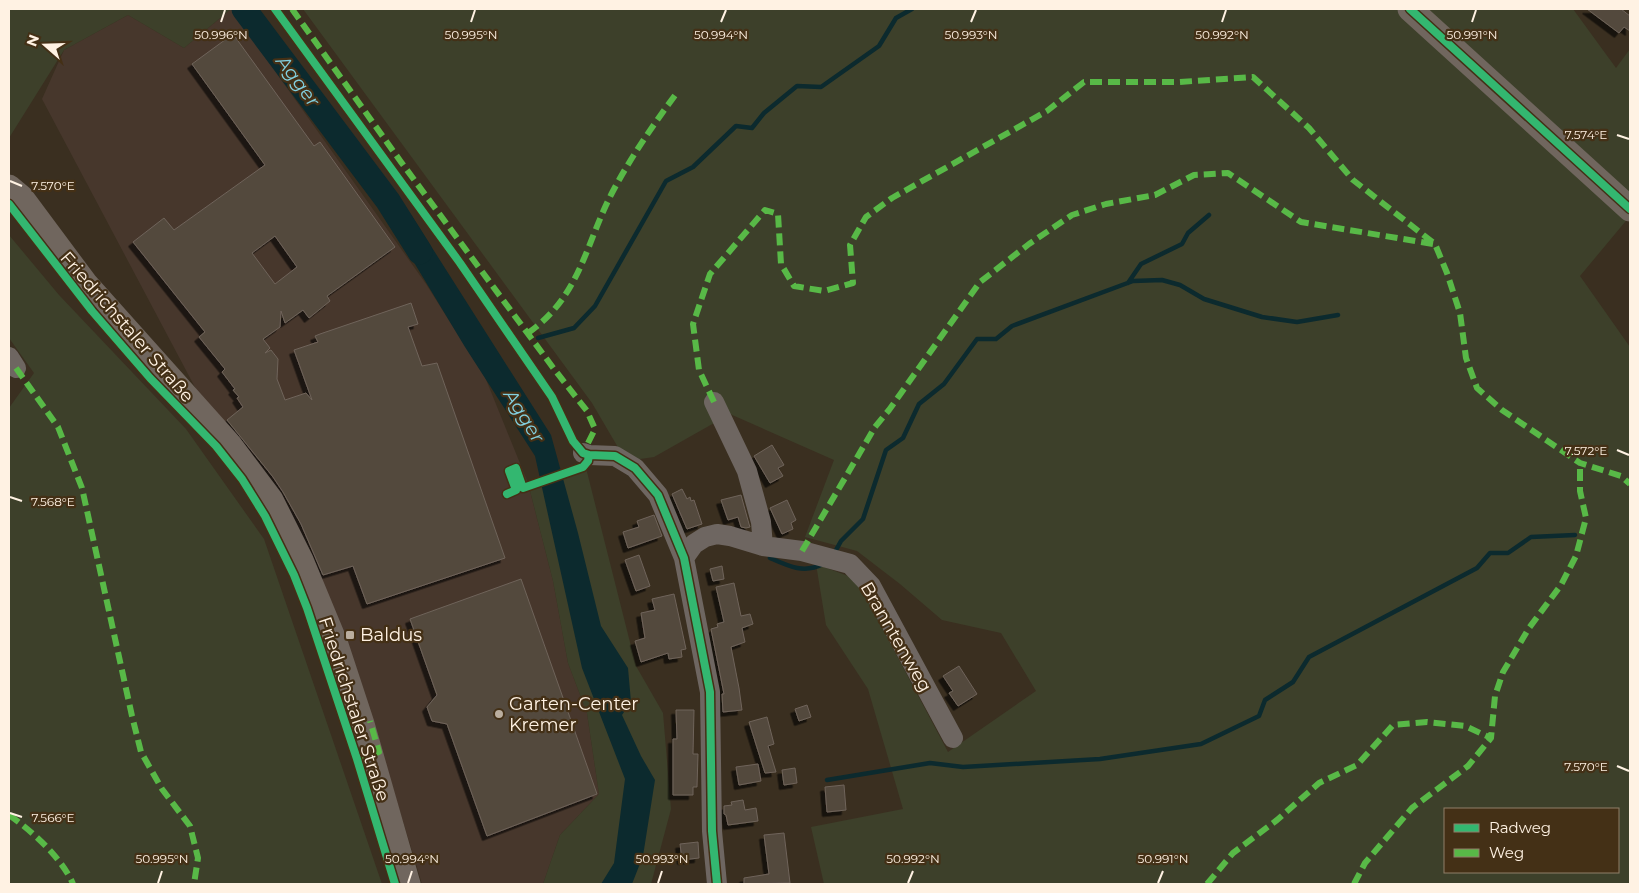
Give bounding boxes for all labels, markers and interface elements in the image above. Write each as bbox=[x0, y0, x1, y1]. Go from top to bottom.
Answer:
north arrow bbox=[20, 20, 70, 70]
text: 50.996°N bbox=[194, 27, 248, 42]
text: 50.995°N bbox=[444, 27, 498, 42]
text: 50.994°N bbox=[694, 27, 748, 42]
text: 50.993°N bbox=[944, 27, 998, 42]
text: 50.992°N bbox=[1195, 27, 1249, 42]
text: 50.991°N bbox=[1447, 27, 1497, 42]
text: N bbox=[22, 32, 43, 49]
water label: Agger bbox=[271, 50, 325, 112]
text: 7.574°E bbox=[1565, 127, 1607, 142]
text: 7.570°E bbox=[31, 178, 75, 193]
street label: Friedrichstaler Straße bbox=[55, 247, 199, 407]
water label: Agger bbox=[498, 384, 549, 447]
text: 7.572°E bbox=[1565, 443, 1607, 458]
text: 7.568°E bbox=[31, 494, 75, 509]
street label: Branntenweg bbox=[856, 578, 936, 696]
street label: Friedrichstaler Straße bbox=[314, 614, 394, 804]
place label: Baldus bbox=[360, 624, 422, 646]
marker: Baldus bbox=[344, 629, 356, 641]
place label: Garten-Center Kremer bbox=[509, 693, 639, 736]
marker: Garten-Center Kremer bbox=[493, 708, 505, 720]
text: 7.570°E bbox=[1564, 759, 1608, 774]
legend bbox=[1444, 808, 1619, 873]
text: 7.566°E bbox=[31, 810, 75, 825]
text: Radweg bbox=[1489, 818, 1551, 837]
text: Weg bbox=[1489, 843, 1524, 862]
text: 50.995°N bbox=[135, 851, 189, 866]
text: 50.994°N bbox=[385, 851, 439, 866]
text: 50.993°N bbox=[635, 851, 689, 866]
text: 50.992°N bbox=[886, 851, 940, 866]
text: 50.991°N bbox=[1138, 851, 1188, 866]

